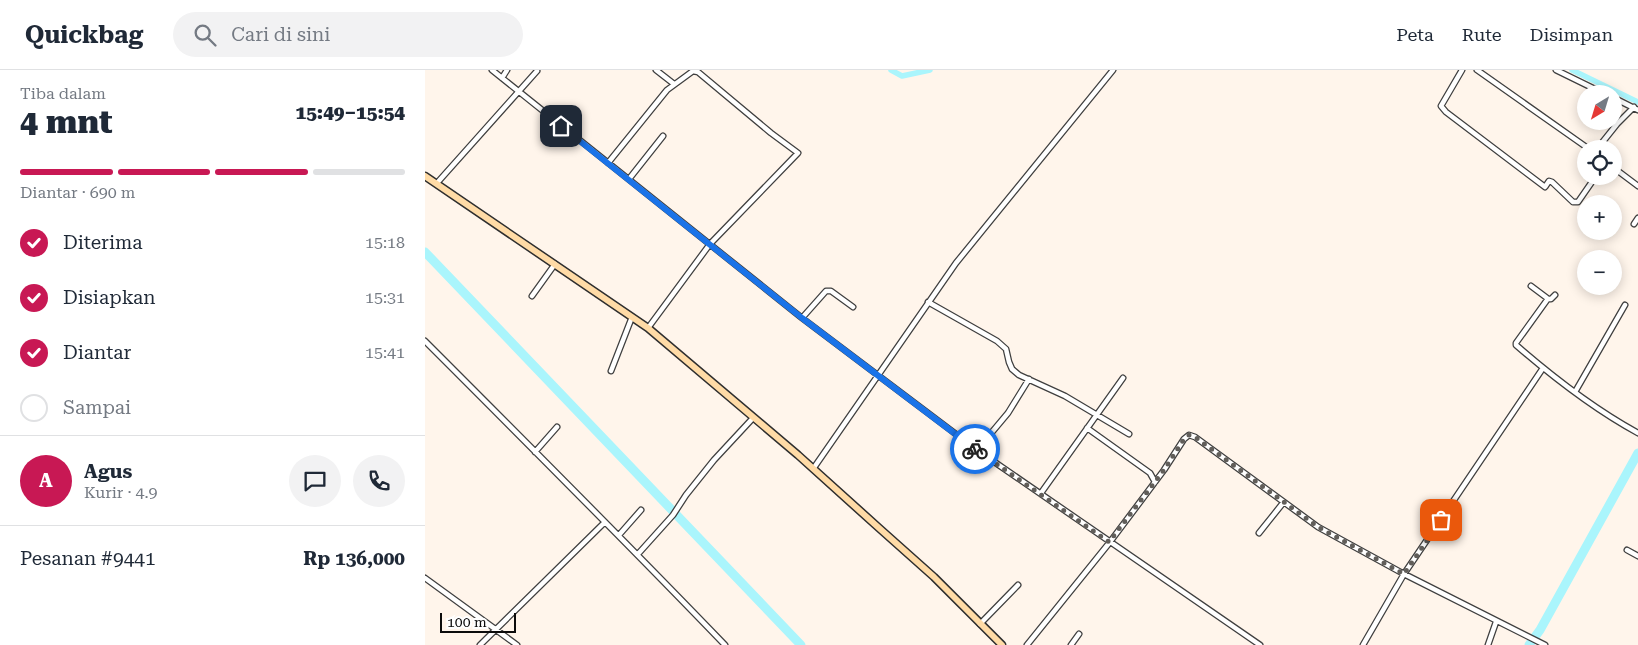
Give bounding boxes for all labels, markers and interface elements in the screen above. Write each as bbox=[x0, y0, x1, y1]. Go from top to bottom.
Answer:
search box bbox=[173, 12, 523, 57]
text: Quickbag bbox=[25, 21, 143, 49]
icon: search bbox=[191, 21, 219, 49]
text: Cari di sini bbox=[231, 23, 330, 46]
text: Peta bbox=[1396, 24, 1434, 45]
text: Rute bbox=[1462, 24, 1502, 45]
text: Disimpan bbox=[1530, 24, 1613, 45]
text: Tiba dalam bbox=[20, 84, 106, 103]
north arrow bbox=[1577, 85, 1623, 130]
map controls bbox=[1577, 85, 1622, 295]
text: 15:49–15:54 bbox=[296, 101, 405, 124]
text: 4 mnt bbox=[20, 103, 113, 141]
pin bbox=[540, 105, 582, 147]
icon: home bbox=[547, 112, 575, 140]
button: locate bbox=[1577, 140, 1622, 185]
text: Diantar · 690 m bbox=[20, 183, 135, 202]
button: + bbox=[1577, 195, 1622, 240]
icon: check bbox=[20, 229, 48, 257]
text: Diterima bbox=[63, 231, 143, 254]
text: 15:18 bbox=[365, 233, 405, 252]
button: − bbox=[1577, 250, 1622, 295]
icon: check bbox=[20, 284, 48, 312]
text: Disiapkan bbox=[63, 286, 156, 309]
text: 15:31 bbox=[365, 288, 405, 307]
icon: check bbox=[20, 339, 48, 367]
text: Diantar bbox=[63, 341, 131, 364]
text: 15:41 bbox=[365, 343, 405, 362]
text: Sampai bbox=[63, 396, 131, 419]
courier bbox=[950, 424, 1000, 474]
icon: bike bbox=[961, 435, 989, 463]
button: chat bbox=[289, 455, 341, 507]
button: phone bbox=[353, 455, 405, 507]
text: Agus bbox=[84, 460, 132, 483]
text: A bbox=[39, 469, 53, 492]
text: Kurir · 4.9 bbox=[84, 483, 158, 502]
pin bbox=[1420, 499, 1462, 541]
icon: bag bbox=[1427, 506, 1455, 534]
text: Pesanan #9441 bbox=[20, 547, 156, 570]
text: Rp 136,000 bbox=[303, 547, 405, 570]
scale bar bbox=[440, 610, 516, 633]
text: 100 m bbox=[447, 614, 487, 630]

